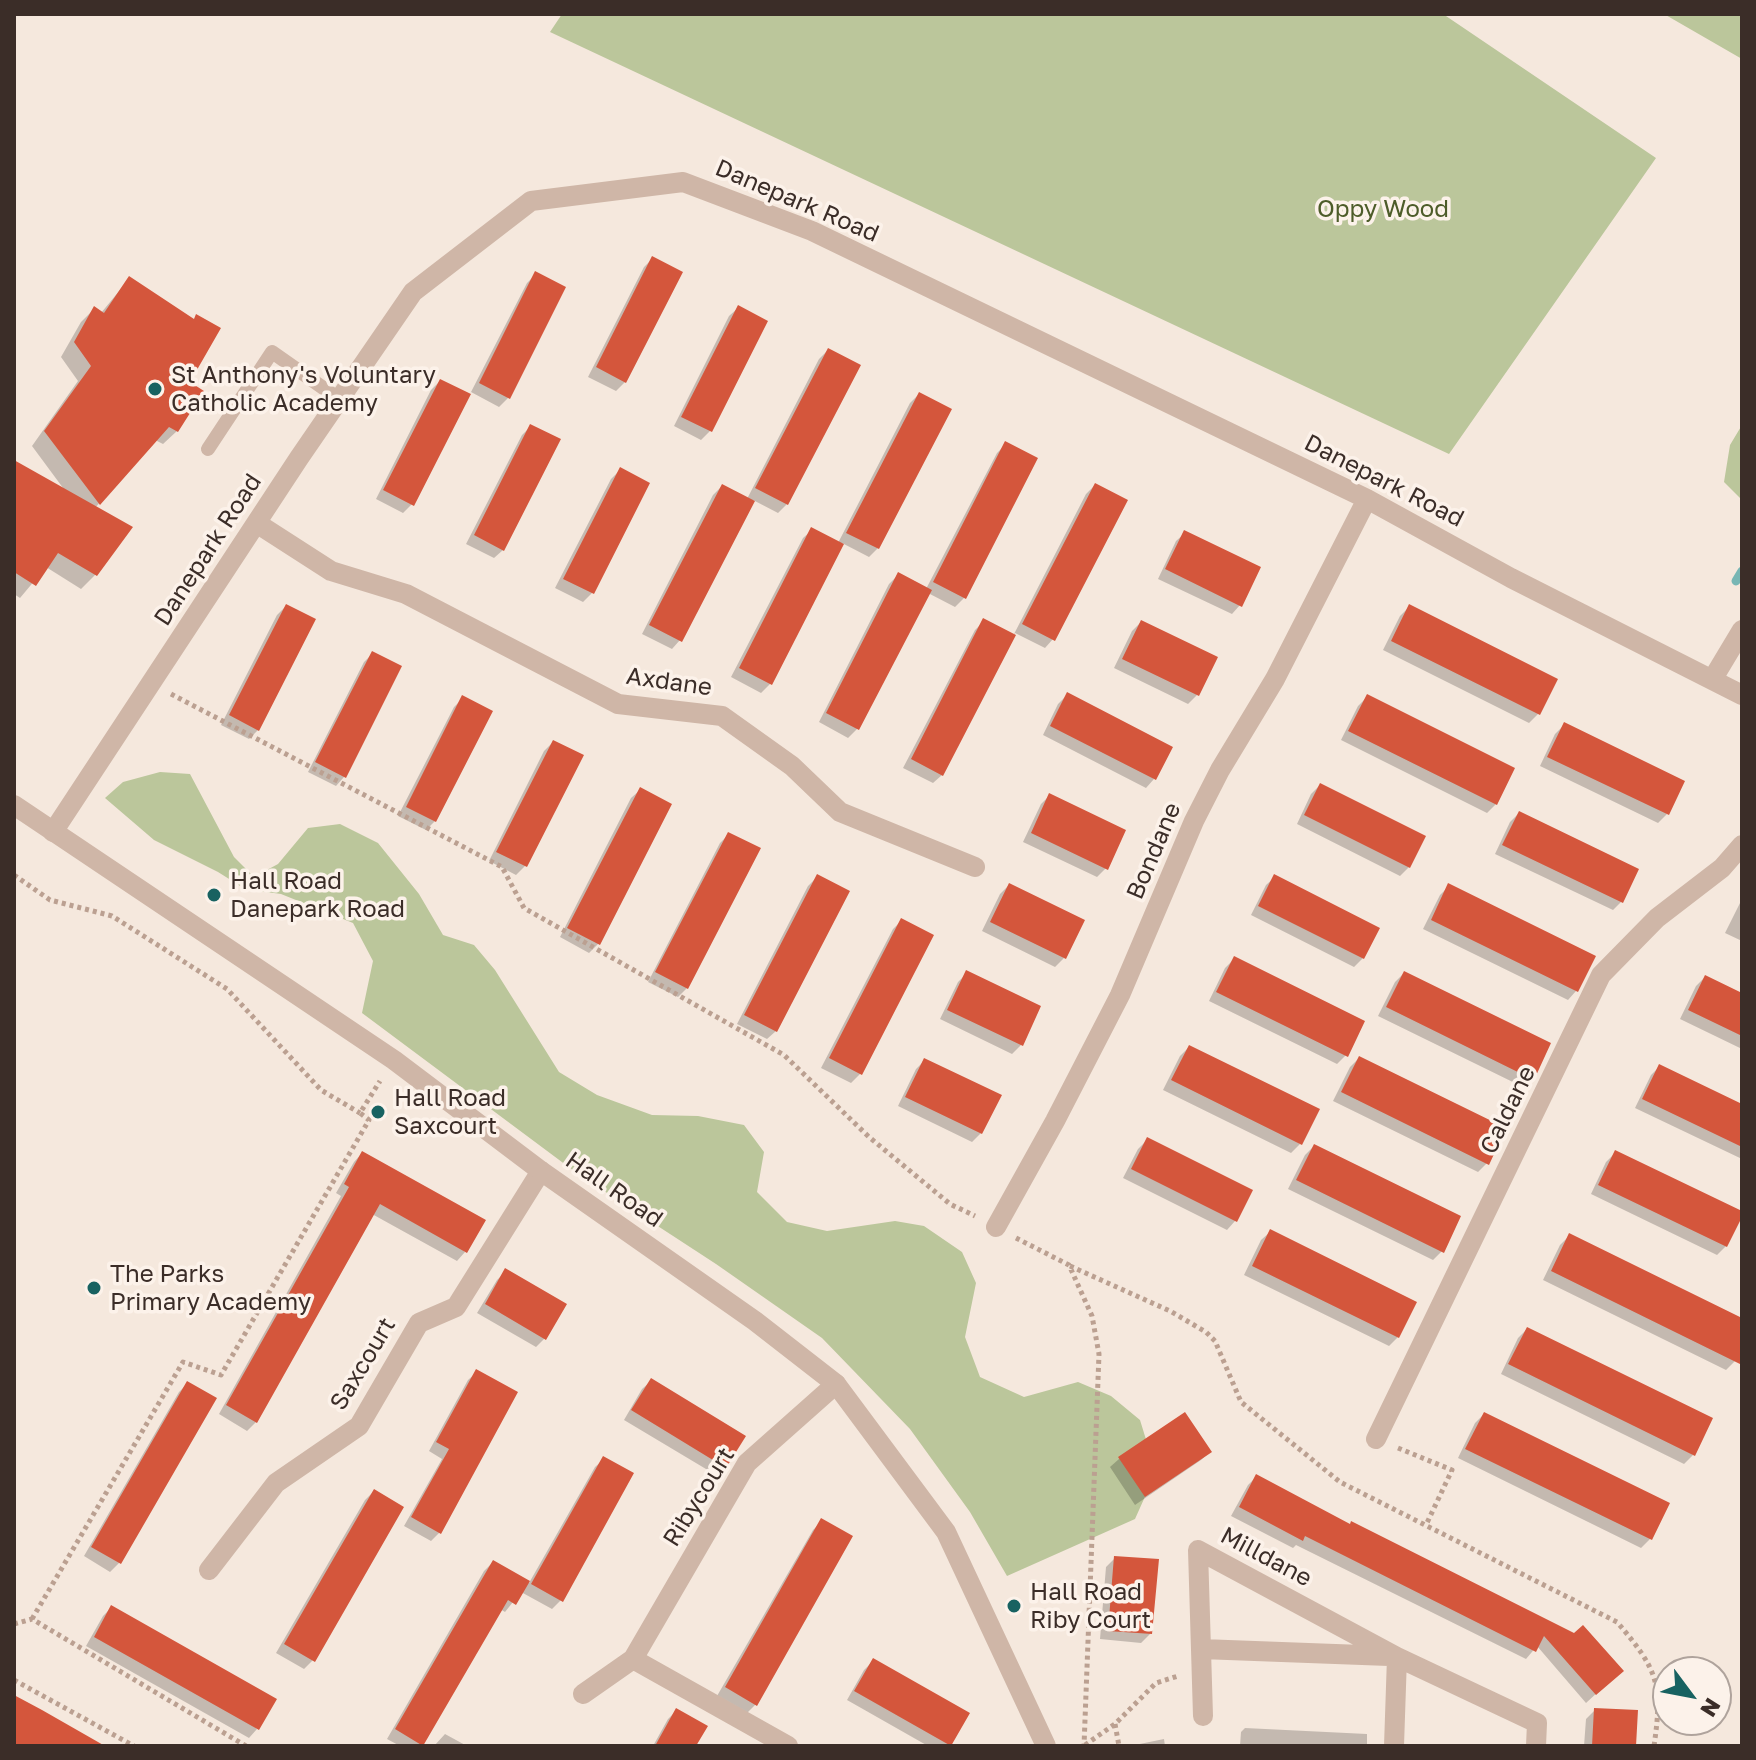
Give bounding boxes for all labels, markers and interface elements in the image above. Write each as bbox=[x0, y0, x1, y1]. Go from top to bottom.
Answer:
street label: Danepark Road bbox=[711, 154, 883, 248]
park label: Oppy Wood bbox=[1317, 195, 1449, 223]
place label: St Anthony's Voluntary Catholic Academy bbox=[171, 361, 436, 417]
marker: St Anthony's Voluntary Catholic Academy bbox=[146, 380, 164, 398]
street label: Danepark Road bbox=[1299, 428, 1469, 534]
street label: Danepark Road bbox=[148, 469, 268, 631]
street label: Axdane bbox=[624, 662, 714, 702]
street label: Bondane bbox=[1121, 798, 1187, 904]
place label: Hall Road Danepark Road bbox=[230, 867, 405, 923]
marker: Hall Road Danepark Road bbox=[205, 886, 223, 904]
street label: Caldane bbox=[1474, 1061, 1542, 1159]
place label: Hall Road Saxcourt bbox=[394, 1084, 506, 1140]
marker: Hall Road Saxcourt bbox=[369, 1103, 387, 1121]
street label: Hall Road bbox=[560, 1146, 668, 1234]
place label: The Parks Primary Academy bbox=[110, 1260, 311, 1316]
marker: The Parks Primary Academy bbox=[85, 1279, 103, 1297]
street label: Saxcourt bbox=[324, 1312, 402, 1416]
street label: Ribycourt bbox=[657, 1442, 741, 1552]
street label: Milldane bbox=[1215, 1521, 1317, 1593]
place label: Hall Road Riby Court bbox=[1030, 1578, 1151, 1634]
marker: Hall Road Riby Court bbox=[1005, 1597, 1023, 1615]
north arrow bbox=[1652, 1656, 1732, 1736]
text: N bbox=[1695, 1694, 1727, 1722]

